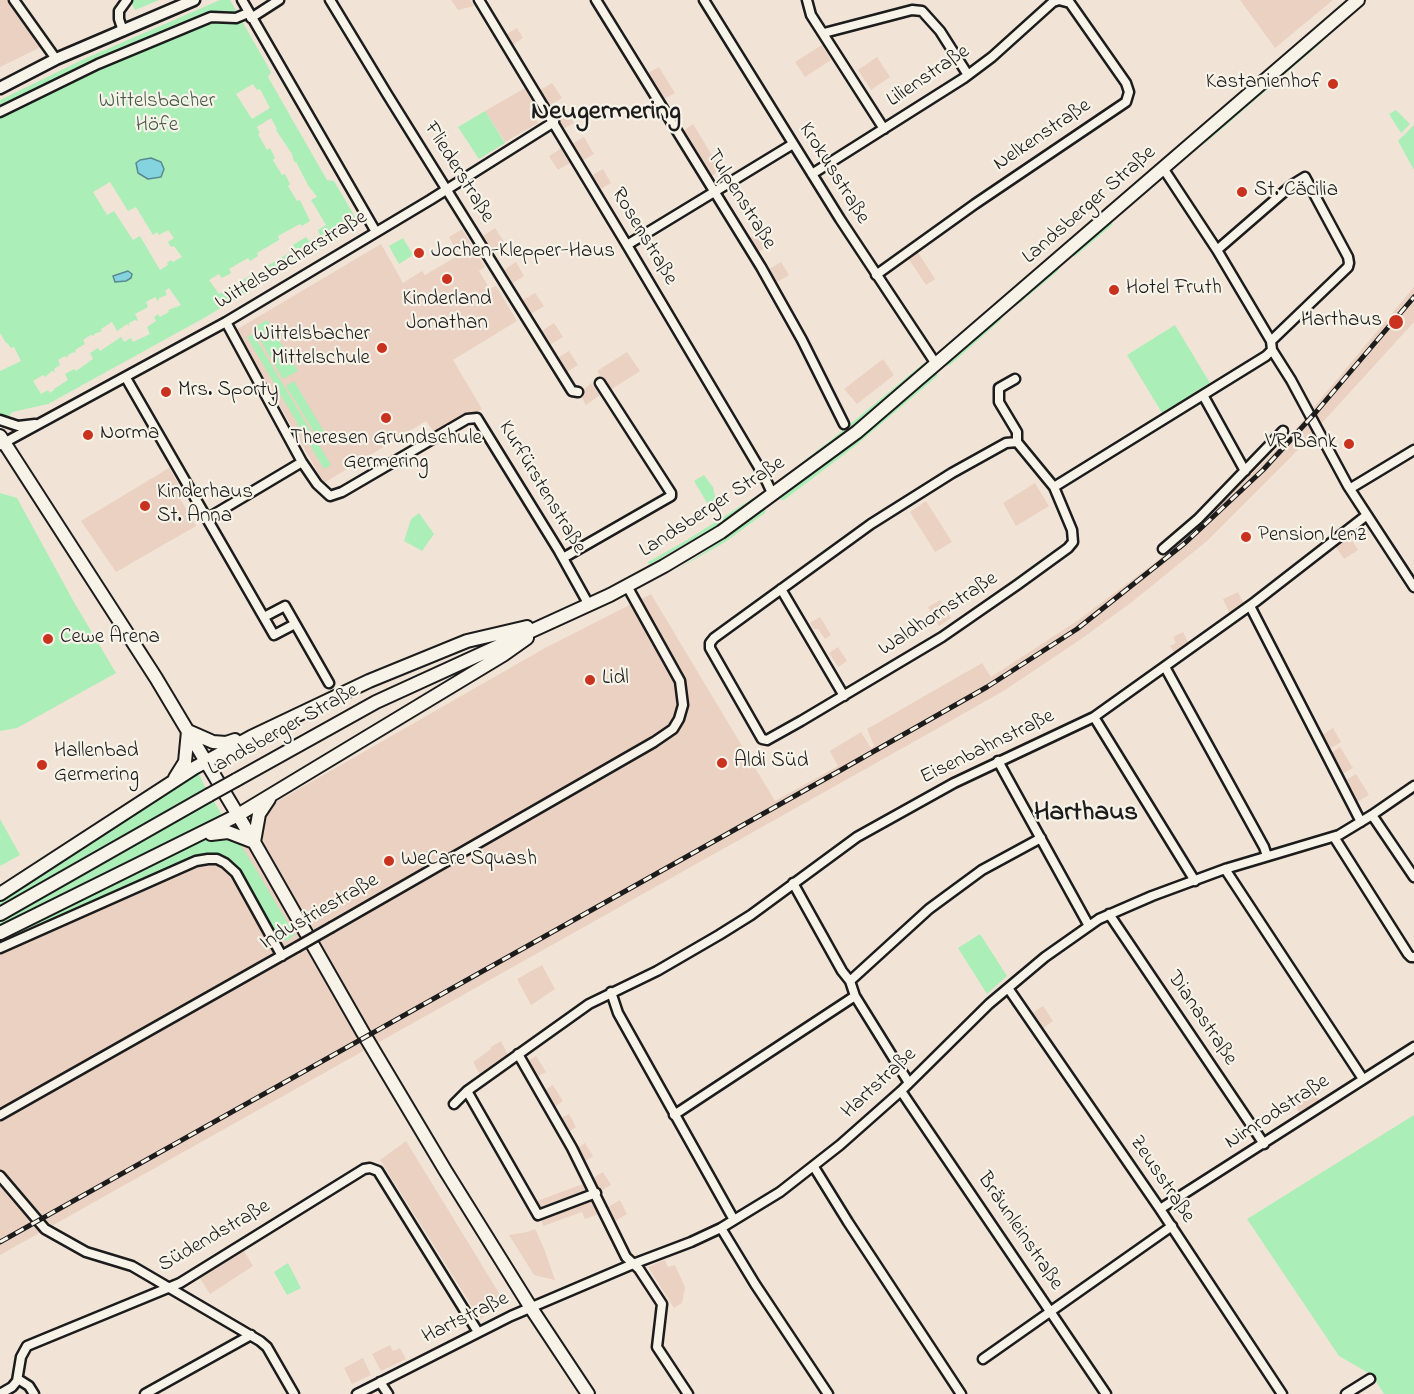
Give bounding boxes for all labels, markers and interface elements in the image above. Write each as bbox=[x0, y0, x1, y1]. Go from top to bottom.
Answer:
street label: Lilienstraße bbox=[883, 40, 975, 114]
place label: Kastanienhof bbox=[1206, 71, 1321, 97]
marker: Kastanienhof bbox=[1326, 77, 1340, 91]
park label: Wittelsbacher Höfe bbox=[99, 90, 215, 140]
street label: Nelkenstraße bbox=[990, 94, 1096, 178]
district label: Neugermering bbox=[531, 98, 681, 130]
street label: Fliederstraße bbox=[417, 118, 499, 228]
street label: Krokusstraße bbox=[792, 119, 874, 229]
street label: Landsberger Straße bbox=[1018, 141, 1162, 271]
street label: Tulpenstraße bbox=[699, 145, 781, 255]
place label: St. Cäcilia bbox=[1254, 179, 1338, 205]
street label: Rosenstraße bbox=[604, 184, 682, 290]
marker: St. Cäcilia bbox=[1235, 185, 1249, 199]
street label: Wittelsbacherstraße bbox=[212, 206, 372, 316]
place label: Jochen-Klepper-Haus bbox=[431, 240, 615, 266]
marker: Jochen-Klepper-Haus bbox=[412, 246, 426, 260]
marker: Kinderland Jonathan bbox=[440, 272, 454, 286]
place label: Hotel Fruth bbox=[1126, 277, 1222, 303]
marker: Hotel Fruth bbox=[1107, 283, 1121, 297]
place label: Kinderland Jonathan bbox=[402, 288, 492, 338]
place label: Harthaus bbox=[1301, 309, 1382, 335]
marker: Harthaus bbox=[1387, 313, 1405, 331]
place label: Wittelsbacher Mittelschule bbox=[254, 323, 370, 373]
marker: Wittelsbacher Mittelschule bbox=[375, 341, 389, 355]
place label: Mrs. Sporty bbox=[178, 379, 279, 405]
marker: Mrs. Sporty bbox=[159, 385, 173, 399]
marker: Theresen Grundschule Germering bbox=[379, 411, 393, 425]
street label: Kurfürstenstraße bbox=[491, 417, 591, 559]
place label: Norma bbox=[100, 422, 159, 448]
place label: Theresen Grundschule Germering bbox=[290, 427, 482, 477]
marker: Norma bbox=[81, 428, 95, 442]
place label: VR Bank bbox=[1265, 431, 1337, 457]
marker: VR Bank bbox=[1342, 437, 1356, 451]
street label: Landsberger Straße bbox=[636, 452, 790, 564]
place label: Kinderhaus St. Anna bbox=[157, 481, 253, 531]
marker: Kinderhaus St. Anna bbox=[138, 499, 152, 513]
place label: Pension Lenz bbox=[1258, 524, 1366, 550]
marker: Pension Lenz bbox=[1239, 530, 1253, 544]
street label: Waldhornstraße bbox=[875, 567, 1003, 663]
place label: Cewe Arena bbox=[60, 626, 160, 652]
marker: Cewe Arena bbox=[41, 632, 55, 646]
place label: Lidl bbox=[602, 667, 629, 693]
marker: Lidl bbox=[583, 673, 597, 687]
street label: Landsberger Straße bbox=[204, 679, 364, 783]
street label: Eisenbahnstraße bbox=[917, 705, 1059, 791]
place label: Hallenbad Germering bbox=[54, 740, 139, 790]
place label: Aldi Süd bbox=[734, 750, 809, 776]
marker: Aldi Süd bbox=[715, 756, 729, 770]
marker: Hallenbad Germering bbox=[35, 758, 49, 772]
district label: Harthaus bbox=[1034, 799, 1138, 831]
place label: WeCare Squash bbox=[401, 848, 537, 874]
marker: WeCare Squash bbox=[382, 854, 396, 868]
street label: Industriestraße bbox=[256, 869, 384, 957]
street label: Dianastraße bbox=[1160, 967, 1242, 1071]
street label: Hartstraße bbox=[837, 1043, 923, 1125]
street label: Nimrodstraße bbox=[1221, 1070, 1335, 1156]
street label: Zeusstraße bbox=[1123, 1132, 1199, 1228]
street label: Bräunleinstraße bbox=[970, 1168, 1068, 1296]
street label: Südendstraße bbox=[155, 1195, 275, 1279]
street label: Hartstraße bbox=[419, 1287, 513, 1351]

